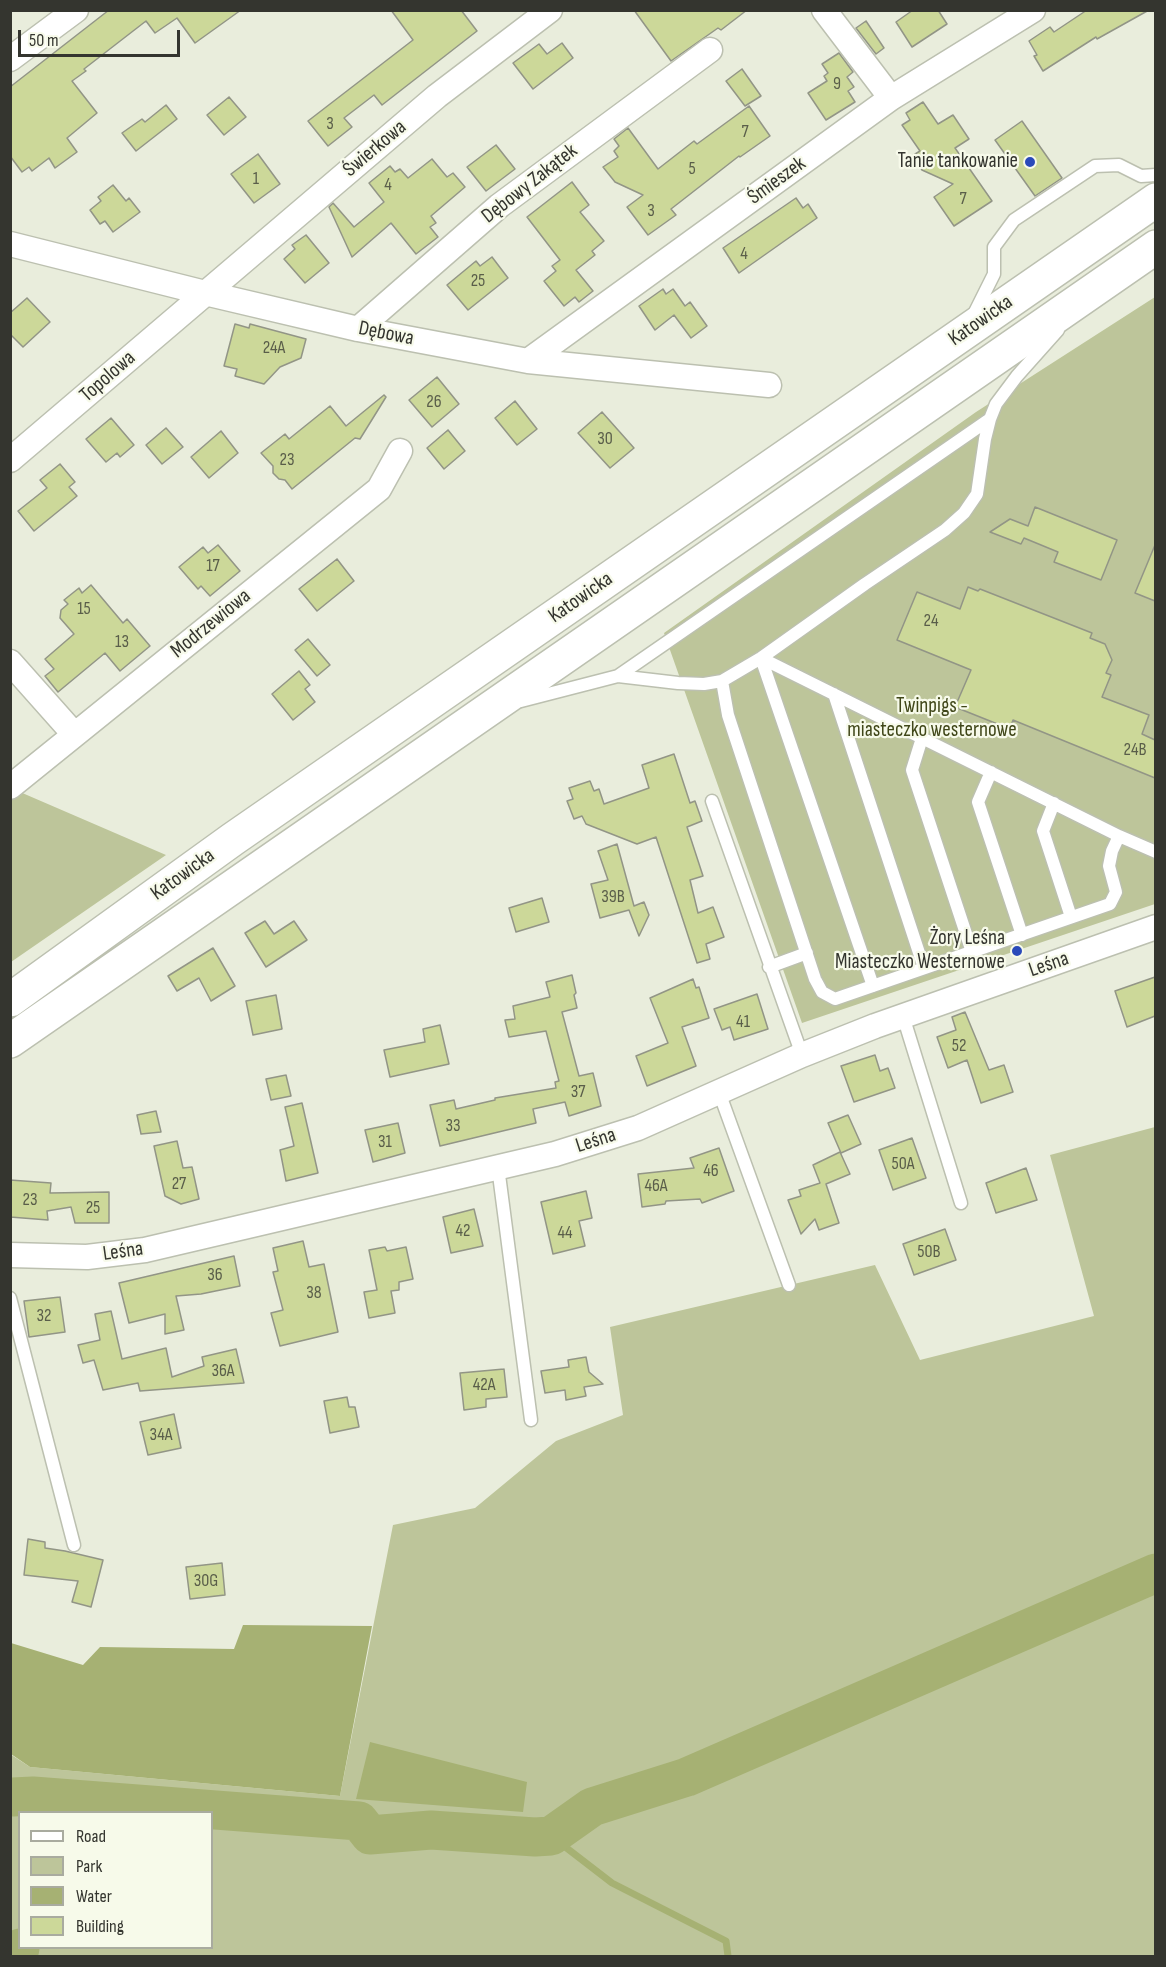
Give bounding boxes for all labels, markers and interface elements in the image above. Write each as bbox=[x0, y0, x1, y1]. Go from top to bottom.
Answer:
scale bar bbox=[21, 18, 183, 56]
text: 50 m bbox=[29, 30, 59, 51]
house number: 9 bbox=[833, 73, 841, 95]
house number: 3 bbox=[326, 113, 334, 135]
street label: Świerkowa bbox=[338, 115, 412, 183]
house number: 7 bbox=[741, 121, 749, 143]
street label: Dębowy Zakątek bbox=[477, 139, 583, 229]
place label: Tanie tankowanie bbox=[897, 149, 1018, 175]
street label: Śmieszek bbox=[743, 151, 811, 211]
marker: Tanie tankowanie bbox=[1023, 155, 1037, 169]
house number: 5 bbox=[688, 158, 696, 180]
house number: 1 bbox=[253, 168, 259, 190]
house number: 4 bbox=[384, 174, 392, 196]
house number: 7 bbox=[959, 188, 967, 210]
house number: 3 bbox=[647, 200, 655, 222]
house number: 4 bbox=[740, 243, 748, 265]
house number: 25 bbox=[471, 270, 485, 292]
street label: Katowicka bbox=[944, 290, 1018, 352]
street label: Dębowa bbox=[356, 316, 416, 352]
house number: 24A bbox=[263, 337, 285, 359]
street label: Topolowa bbox=[75, 346, 141, 408]
house number: 26 bbox=[426, 391, 442, 413]
house number: 30 bbox=[597, 428, 613, 450]
house number: 23 bbox=[280, 449, 294, 471]
house number: 17 bbox=[206, 555, 220, 577]
street label: Katowicka bbox=[544, 567, 618, 629]
street label: Modrzewiowa bbox=[166, 584, 256, 664]
house number: 15 bbox=[77, 598, 91, 620]
house number: 24 bbox=[924, 610, 938, 632]
house number: 13 bbox=[115, 631, 129, 653]
park label: Twinpigs - miasteczko westernowe bbox=[847, 694, 1017, 744]
house number: 24B bbox=[1124, 739, 1146, 761]
street label: Katowicka bbox=[146, 843, 220, 907]
house number: 39B bbox=[601, 886, 625, 908]
place label: Żory Leśna Miasteczko Westernowe bbox=[835, 926, 1005, 976]
marker: Żory Leśna Miasteczko Westernowe bbox=[1010, 944, 1024, 958]
street label: Leśna bbox=[1026, 946, 1072, 984]
house number: 41 bbox=[736, 1011, 750, 1033]
house number: 52 bbox=[952, 1035, 966, 1057]
house number: 37 bbox=[571, 1081, 585, 1103]
house number: 33 bbox=[445, 1115, 461, 1137]
street label: Leśna bbox=[573, 1123, 619, 1159]
house number: 31 bbox=[378, 1131, 392, 1153]
house number: 50A bbox=[892, 1153, 914, 1175]
house number: 46 bbox=[703, 1160, 719, 1182]
house number: 27 bbox=[172, 1173, 186, 1195]
house number: 46A bbox=[644, 1175, 668, 1197]
house number: 23 bbox=[23, 1189, 37, 1211]
house number: 25 bbox=[86, 1197, 100, 1219]
house number: 42 bbox=[455, 1220, 471, 1242]
house number: 44 bbox=[557, 1222, 573, 1244]
street label: Leśna bbox=[101, 1237, 145, 1267]
house number: 50B bbox=[917, 1241, 941, 1263]
house number: 36 bbox=[207, 1264, 223, 1286]
house number: 38 bbox=[306, 1282, 322, 1304]
house number: 32 bbox=[37, 1305, 51, 1327]
house number: 36A bbox=[211, 1360, 235, 1382]
house number: 42A bbox=[473, 1374, 495, 1396]
house number: 34A bbox=[150, 1424, 172, 1446]
house number: 30G bbox=[194, 1570, 218, 1592]
legend bbox=[18, 1811, 213, 1949]
text: Road bbox=[76, 1826, 106, 1847]
text: Park bbox=[76, 1856, 102, 1877]
text: Water bbox=[76, 1886, 112, 1907]
text: Building bbox=[76, 1916, 124, 1937]

